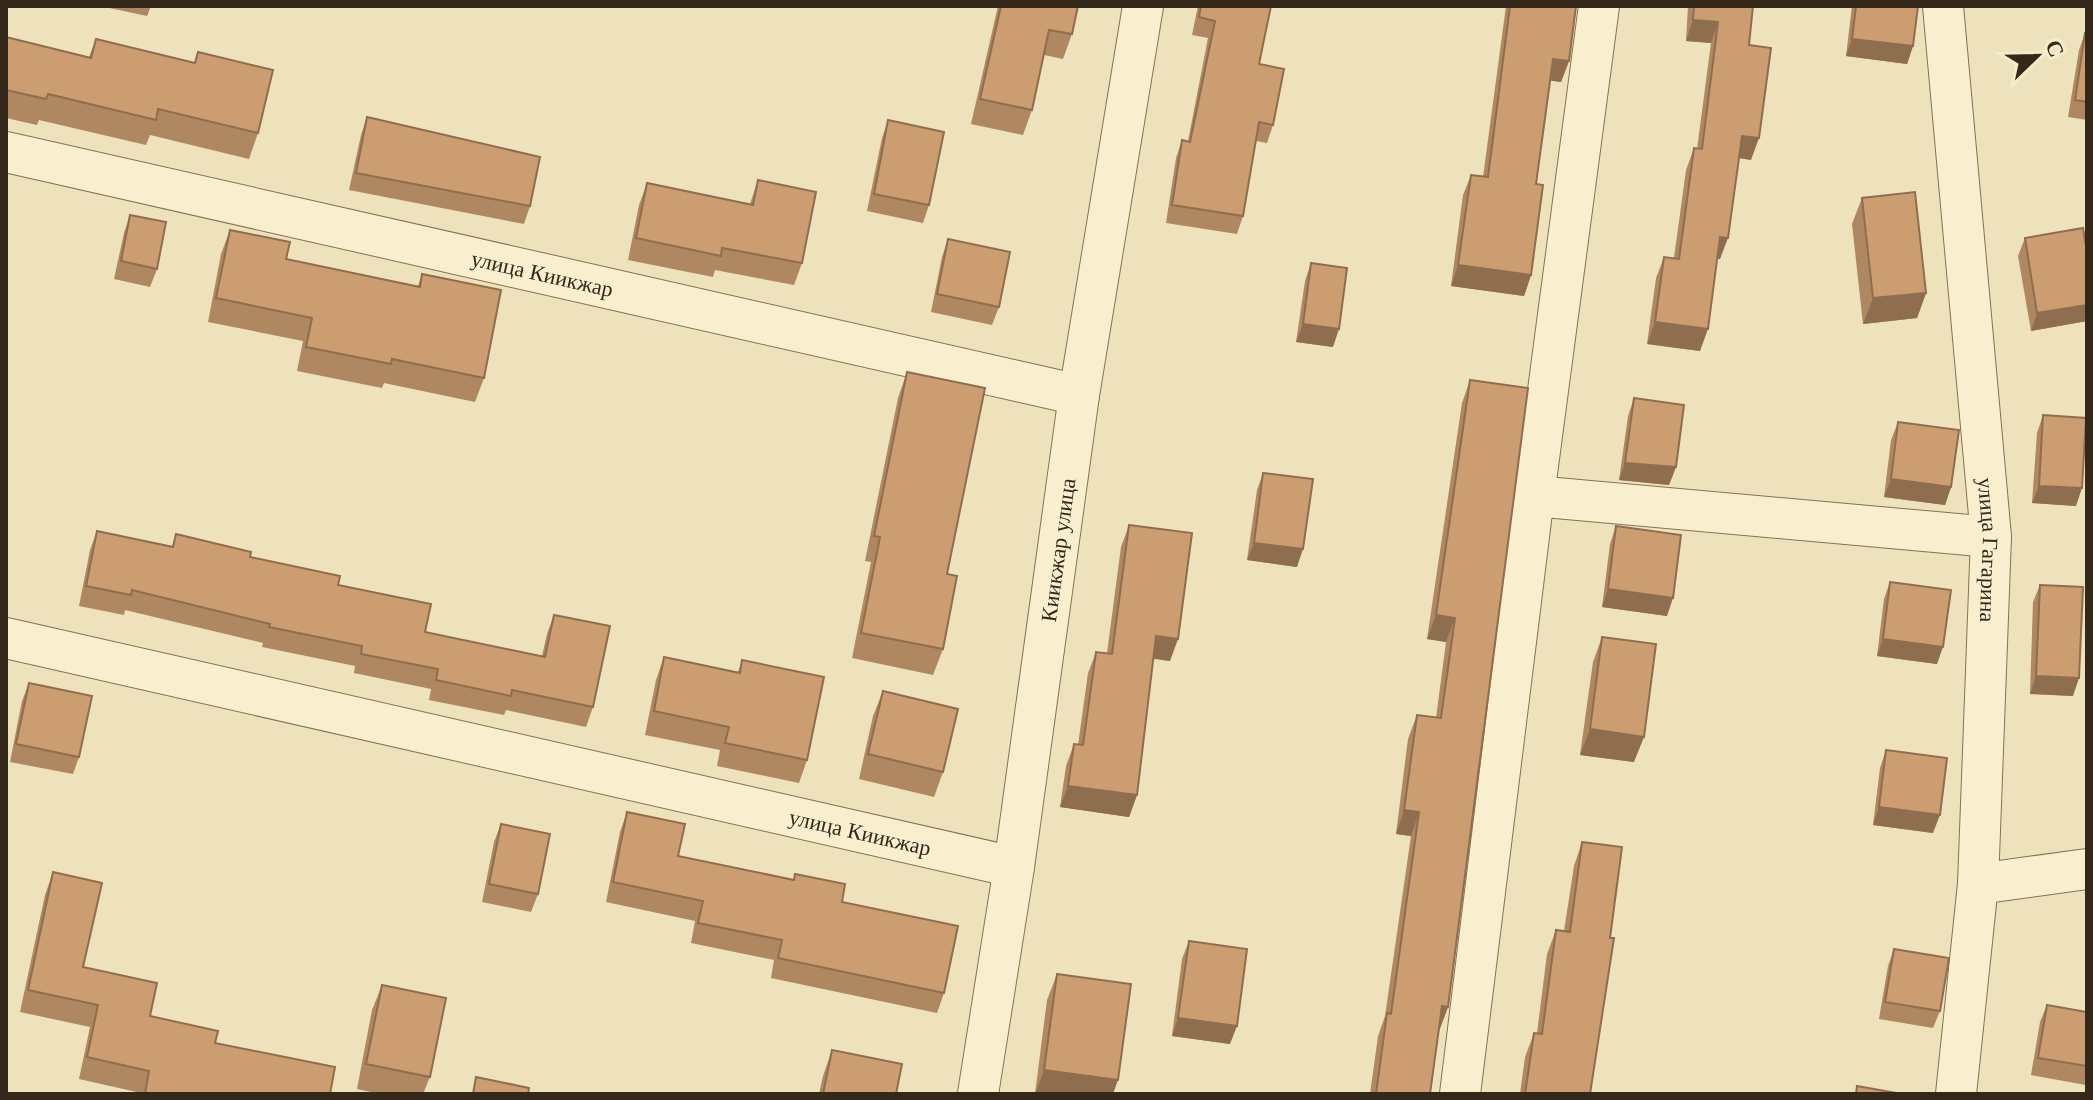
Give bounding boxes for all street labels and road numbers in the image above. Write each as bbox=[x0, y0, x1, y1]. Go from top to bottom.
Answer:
street label: улица Киикжар bbox=[469, 245, 616, 302]
street label: Киикжар улица bbox=[1035, 476, 1080, 623]
street label: улица Гагарина bbox=[1973, 476, 2003, 623]
street label: улица Киикжар bbox=[787, 804, 934, 860]

